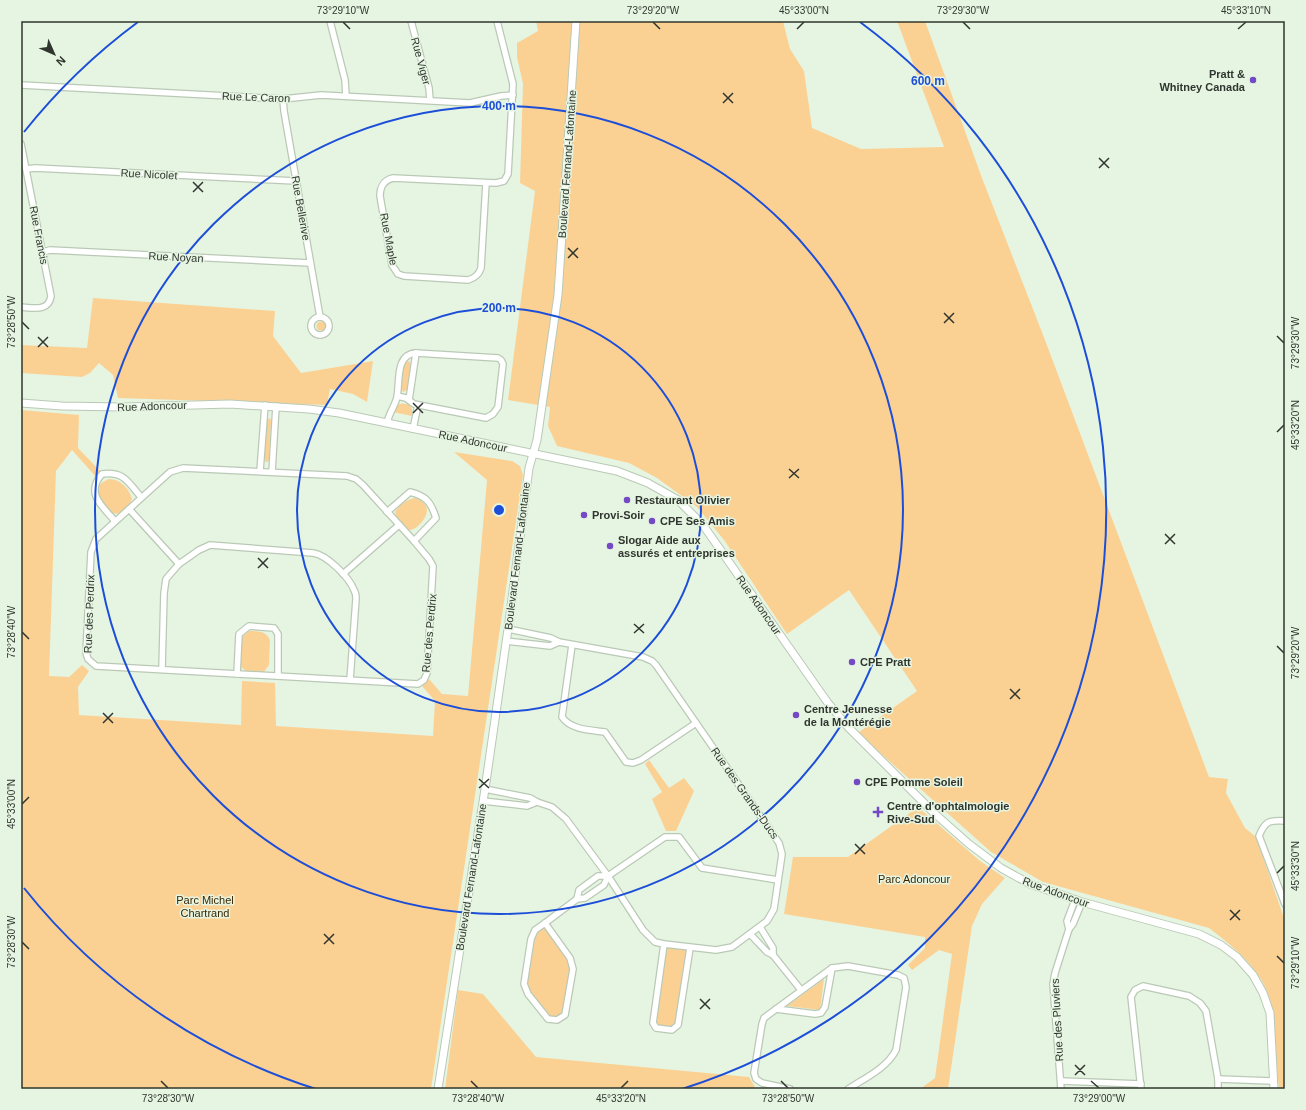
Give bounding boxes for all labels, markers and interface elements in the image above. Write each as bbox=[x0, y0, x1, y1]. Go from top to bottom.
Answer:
text: 73°29'10"W bbox=[317, 5, 370, 16]
text: 73°29'20"W bbox=[627, 5, 680, 16]
text: 45°33'00"N bbox=[779, 5, 829, 16]
text: 73°29'30"W bbox=[937, 5, 990, 16]
text: 45°33'10"N bbox=[1221, 5, 1271, 16]
north arrow bbox=[34, 34, 74, 74]
street label: Rue Viger bbox=[409, 36, 433, 86]
text: N bbox=[54, 54, 68, 68]
place label: Pratt & Whitney Canada bbox=[1159, 68, 1246, 93]
text: 600 m bbox=[911, 74, 945, 88]
marker: Pratt & Whitney Canada bbox=[1248, 75, 1258, 85]
street label: Boulevard Fernand-Lafontaine bbox=[556, 89, 578, 239]
street label: Rue Le Caron bbox=[222, 90, 290, 104]
text: 400 m bbox=[482, 99, 516, 113]
street label: Rue Nicolet bbox=[120, 167, 178, 181]
street label: Rue Bellerive bbox=[289, 175, 313, 241]
street label: Rue Francis bbox=[27, 205, 51, 266]
street label: Rue Maple bbox=[378, 212, 400, 266]
street label: Rue Noyan bbox=[148, 250, 204, 264]
text: 73°28'50"W bbox=[6, 295, 17, 348]
text: 200 m bbox=[482, 301, 516, 315]
text: 73°29'30"W bbox=[1290, 316, 1301, 369]
street label: Rue Adoncour bbox=[117, 399, 187, 413]
text: 45°33'20"N bbox=[1290, 400, 1301, 450]
street label: Rue Adoncour bbox=[438, 428, 509, 454]
street label: Boulevard Fernand-Lafontaine bbox=[502, 482, 532, 630]
place label: Restaurant Olivier bbox=[635, 494, 730, 506]
marker: Restaurant Olivier bbox=[622, 495, 632, 505]
centre of rings bbox=[492, 503, 506, 517]
place label: Provi-Soir bbox=[592, 509, 645, 521]
marker: Provi-Soir bbox=[579, 510, 589, 520]
place label: CPE Ses Amis bbox=[660, 515, 735, 527]
marker: CPE Ses Amis bbox=[647, 516, 657, 526]
place label: Slogar Aide aux assurés et entreprises bbox=[618, 534, 735, 559]
marker: Slogar Aide aux assurés et entreprises bbox=[605, 541, 615, 551]
street label: Rue Adoncour bbox=[734, 573, 784, 637]
street label: Rue des Perdrix bbox=[82, 574, 96, 654]
street label: Rue des Perdrix bbox=[420, 593, 438, 673]
text: 73°28'40"W bbox=[6, 605, 17, 658]
text: 73°29'20"W bbox=[1290, 626, 1301, 679]
place label: CPE Pratt bbox=[860, 656, 911, 668]
marker: CPE Pratt bbox=[847, 657, 857, 667]
place label: Centre Jeunesse de la Montérégie bbox=[804, 703, 892, 728]
marker: Centre Jeunesse de la Montérégie bbox=[791, 710, 801, 720]
street label: Rue des Grands-Ducs bbox=[709, 745, 781, 841]
place label: CPE Pomme Soleil bbox=[865, 776, 963, 788]
marker: CPE Pomme Soleil bbox=[852, 777, 862, 787]
text: 45°33'00"N bbox=[6, 779, 17, 829]
place label: Centre d'ophtalmologie Rive-Sud bbox=[887, 800, 1009, 825]
street label: Boulevard Fernand-Lafontaine bbox=[453, 803, 489, 951]
marker: Centre d'ophtalmologie Rive-Sud bbox=[872, 806, 884, 818]
text: 45°33'30"N bbox=[1290, 841, 1301, 891]
park label: Parc Adoncour bbox=[878, 873, 950, 885]
street label: Rue Adoncour bbox=[1021, 874, 1091, 910]
park label: Parc Michel Chartrand bbox=[176, 894, 234, 919]
text: 73°28'30"W bbox=[6, 915, 17, 968]
text: 73°29'10"W bbox=[1290, 936, 1301, 989]
street label: Rue des Pluviers bbox=[1049, 978, 1065, 1062]
text: 73°28'30"W bbox=[142, 1093, 195, 1104]
text: 73°28'40"W bbox=[452, 1093, 505, 1104]
text: 45°33'20"N bbox=[596, 1093, 646, 1104]
text: 73°28'50"W bbox=[762, 1093, 815, 1104]
text: 73°29'00"W bbox=[1073, 1093, 1126, 1104]

